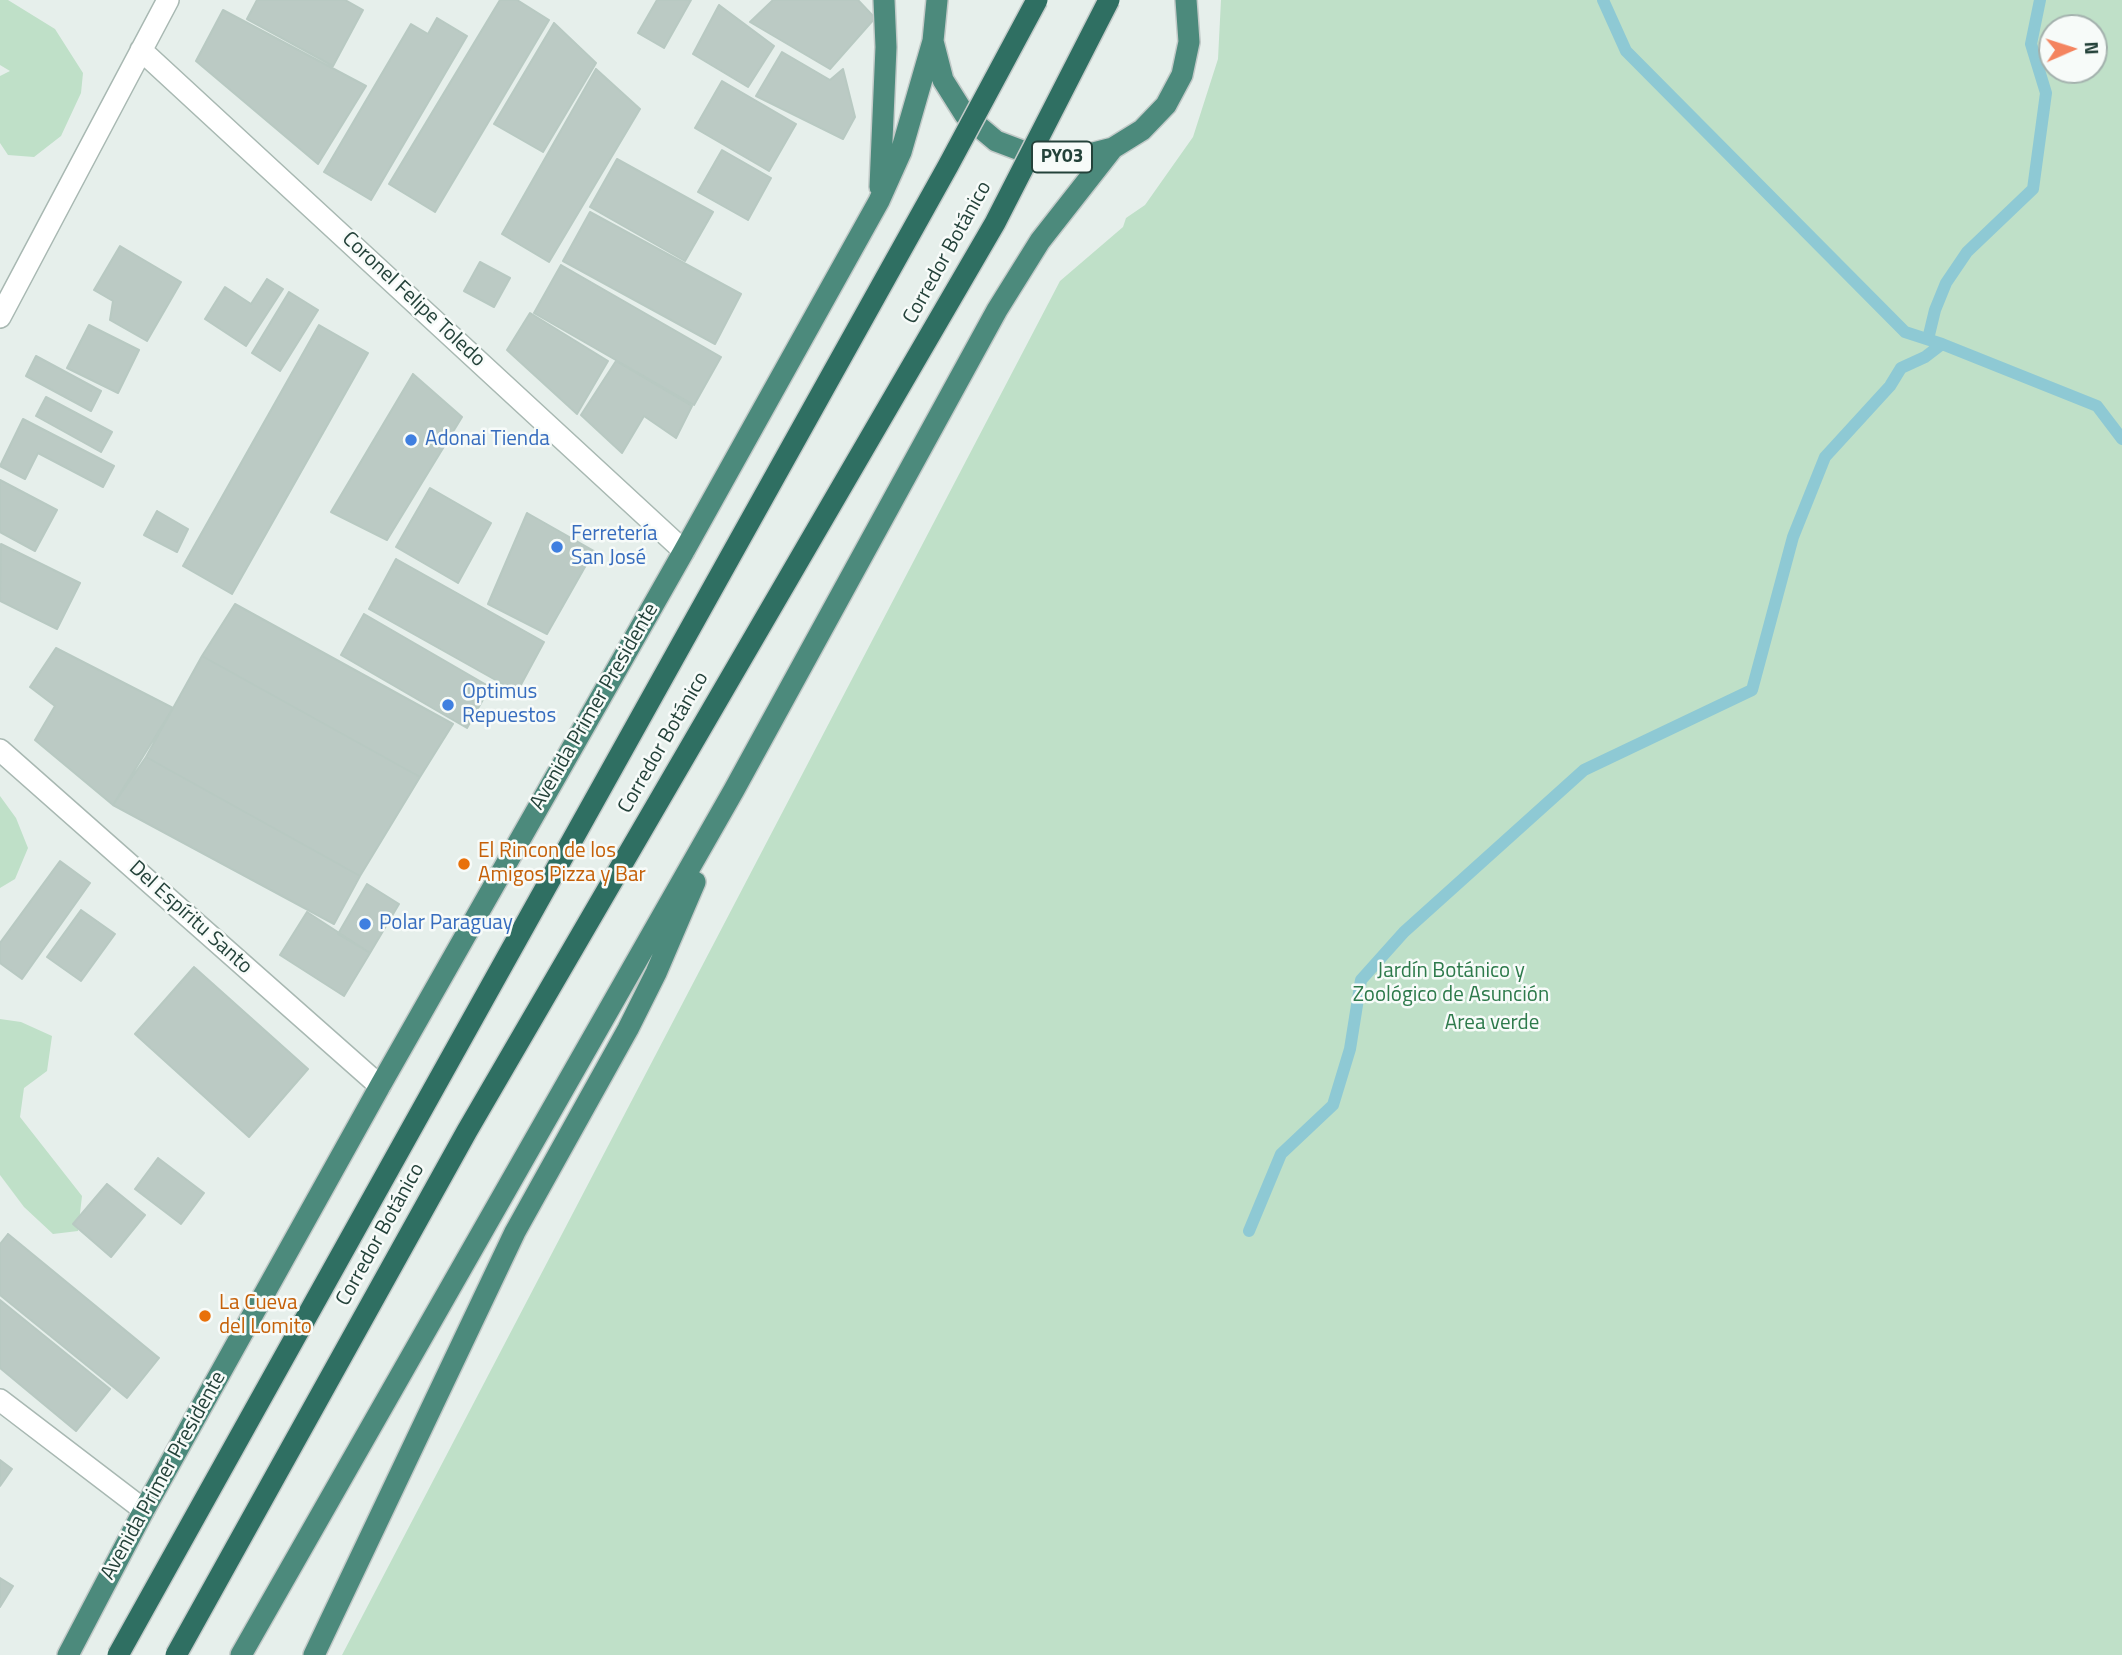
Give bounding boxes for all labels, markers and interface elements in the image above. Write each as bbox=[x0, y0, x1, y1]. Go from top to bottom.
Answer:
north arrow bbox=[2038, 14, 2108, 84]
text: N bbox=[2078, 41, 2107, 55]
road number: PY03 bbox=[1032, 141, 1092, 172]
street label: Corredor Botánico bbox=[898, 177, 998, 329]
street label: Coronel Felipe Toledo bbox=[336, 227, 490, 373]
place label: Adonai Tienda bbox=[425, 427, 550, 453]
marker: Adonai Tienda bbox=[403, 432, 419, 448]
place label: Ferretería San José bbox=[571, 522, 657, 572]
marker: Ferretería San José bbox=[549, 539, 565, 555]
street label: Avenida Primer Presidente bbox=[525, 599, 665, 815]
street label: Corredor Botánico bbox=[613, 668, 715, 818]
place label: Optimus Repuestos bbox=[462, 680, 556, 730]
marker: Optimus Repuestos bbox=[440, 697, 456, 713]
place label: El Rincon de los Amigos Pizza y Bar bbox=[478, 839, 646, 889]
street label: Del Espíritu Santo bbox=[123, 856, 257, 980]
marker: El Rincon de los Amigos Pizza y Bar bbox=[456, 856, 472, 872]
place label: Polar Paraguay bbox=[379, 911, 513, 937]
marker: Polar Paraguay bbox=[357, 916, 373, 932]
park label: Jardín Botánico y Zoológico de Asunción bbox=[1353, 959, 1549, 1009]
park label: Area verde bbox=[1445, 1011, 1539, 1037]
street label: Corredor Botánico bbox=[331, 1159, 431, 1311]
place label: La Cueva del Lomito bbox=[219, 1291, 312, 1341]
marker: La Cueva del Lomito bbox=[197, 1308, 213, 1324]
street label: Avenida Primer Presidente bbox=[96, 1367, 232, 1585]

